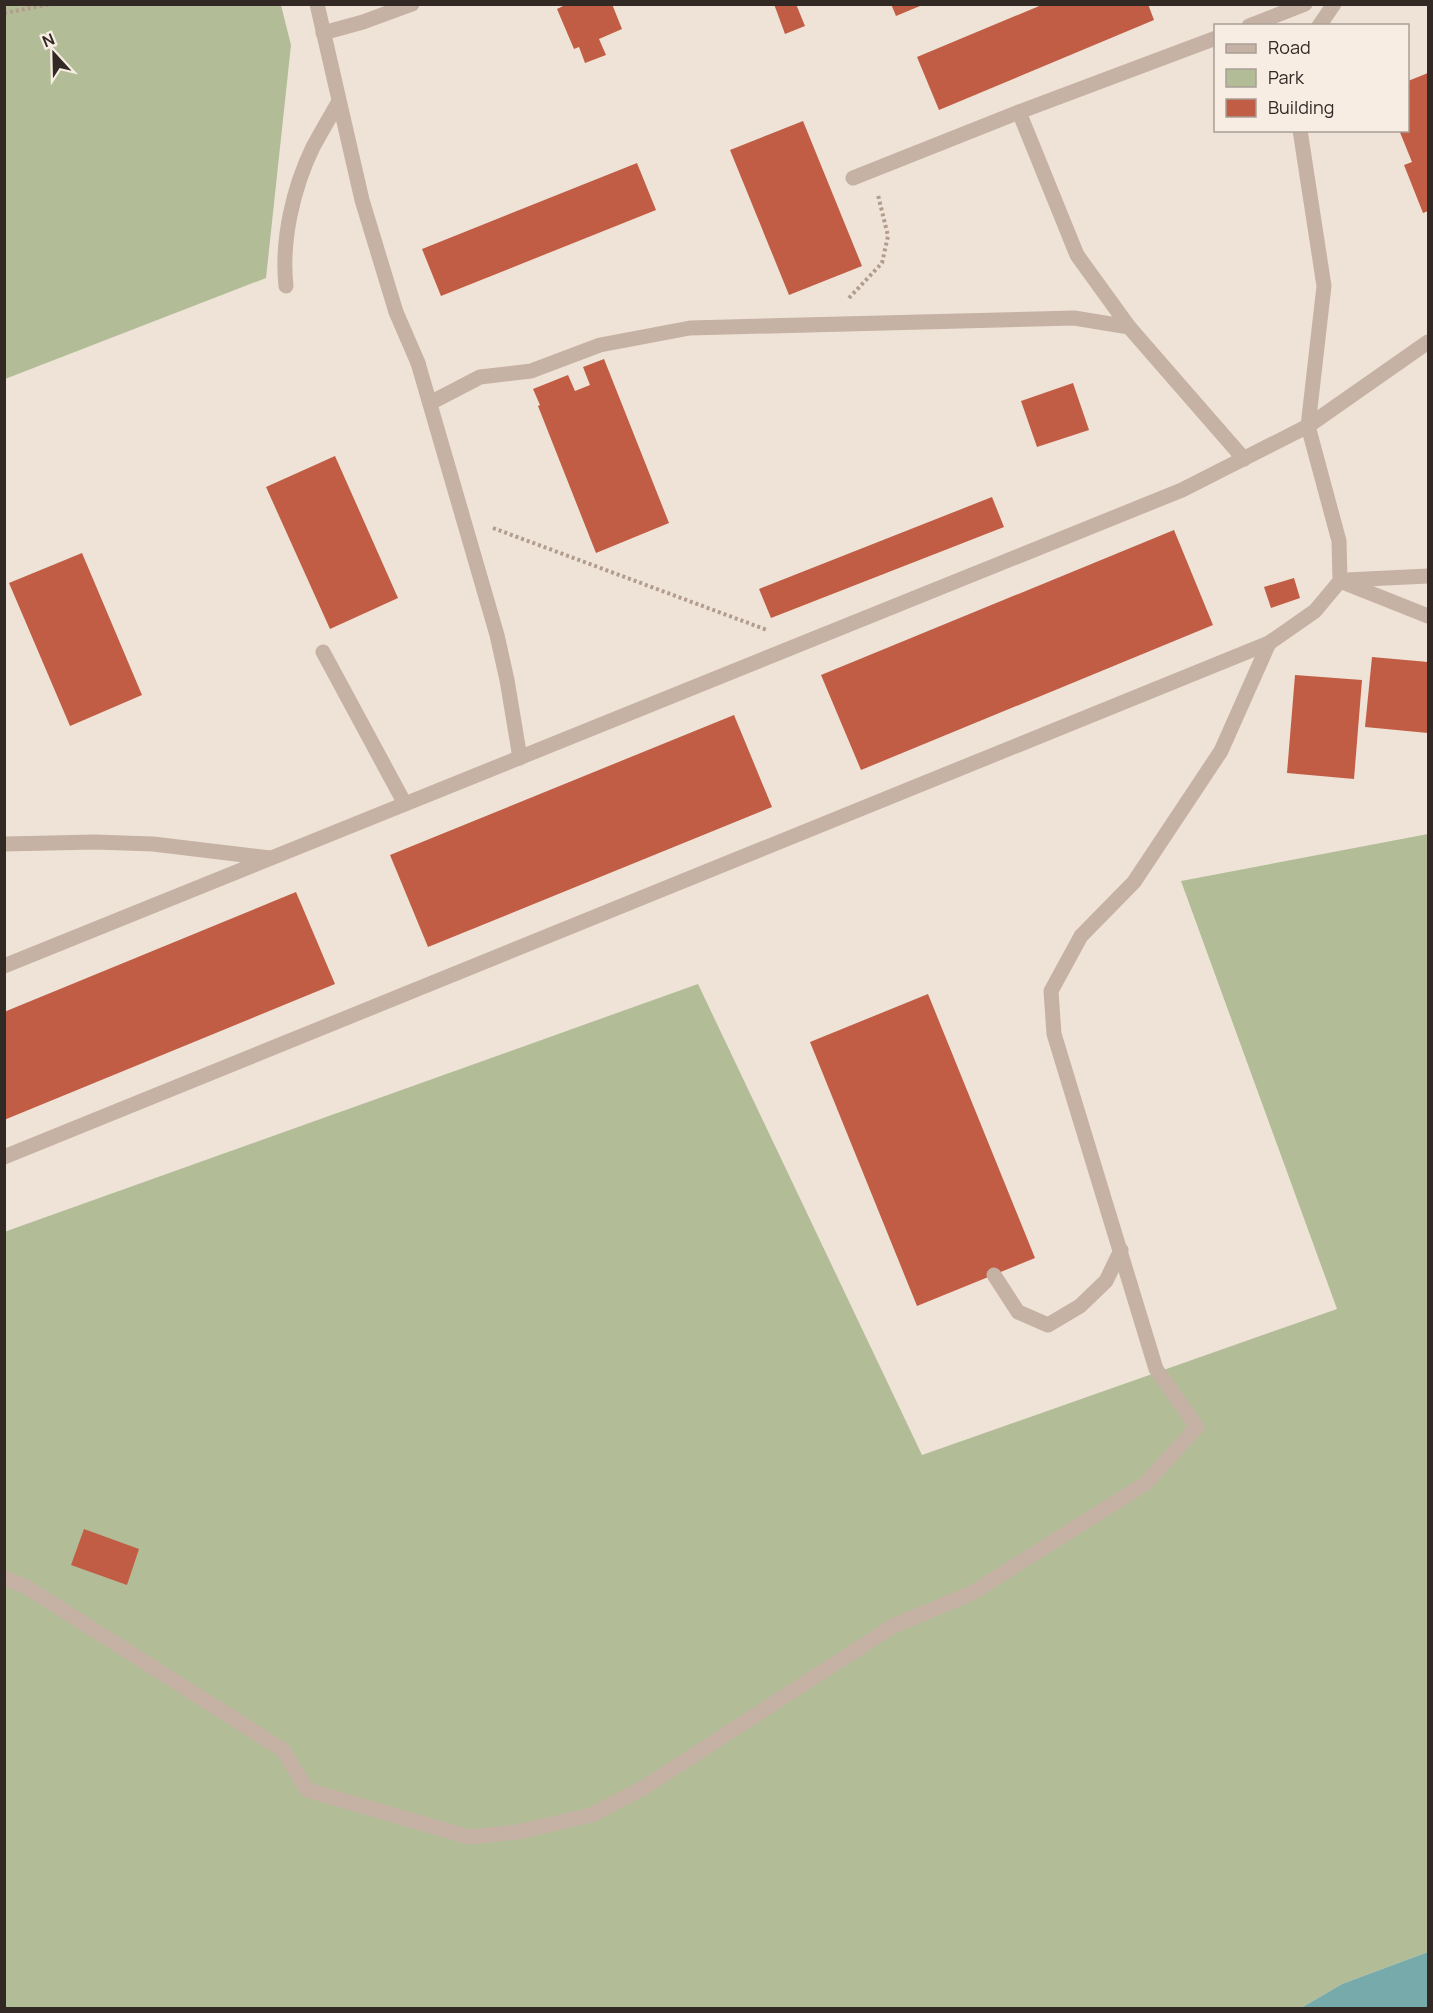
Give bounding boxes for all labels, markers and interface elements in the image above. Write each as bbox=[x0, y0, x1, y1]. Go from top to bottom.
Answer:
north arrow bbox=[24, 24, 84, 84]
legend bbox=[1214, 24, 1409, 132]
text: N bbox=[39, 28, 58, 52]
text: Road bbox=[1268, 35, 1311, 59]
text: Park bbox=[1268, 65, 1305, 89]
text: Building bbox=[1268, 95, 1334, 119]

